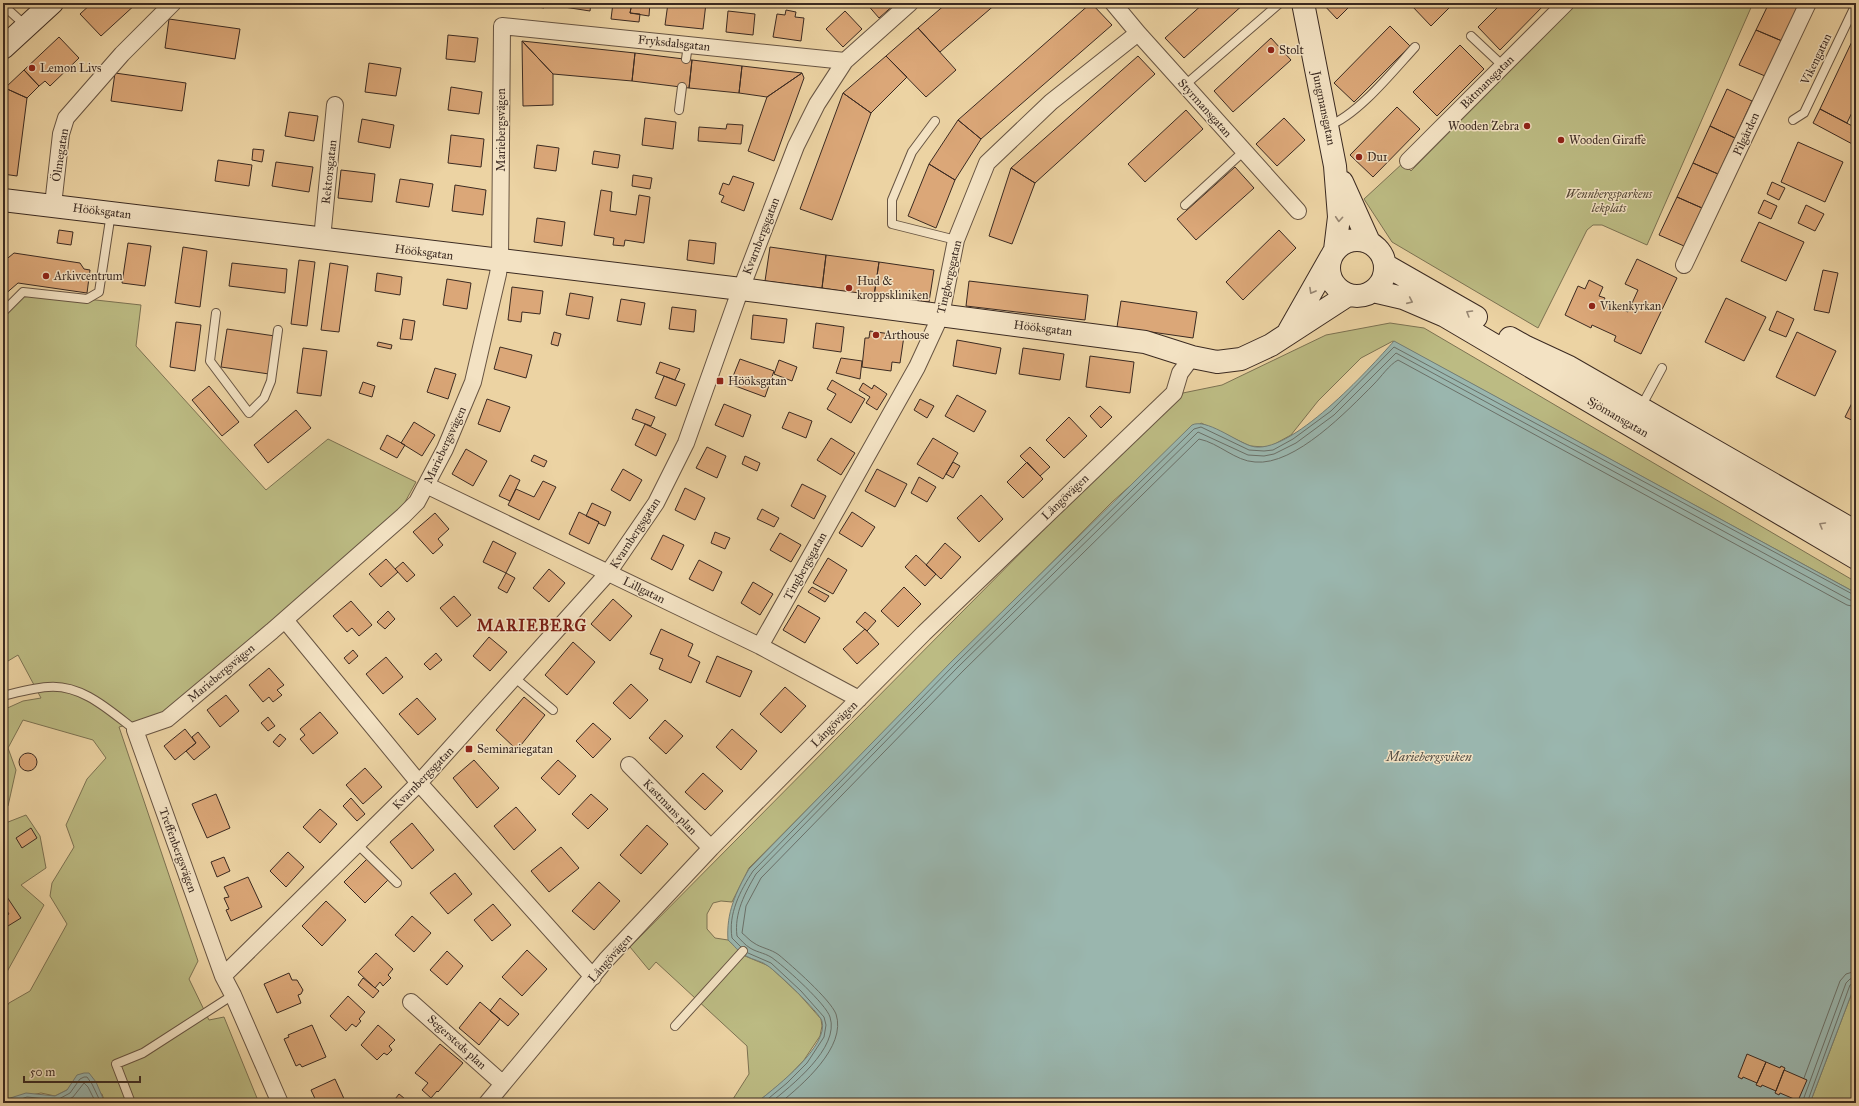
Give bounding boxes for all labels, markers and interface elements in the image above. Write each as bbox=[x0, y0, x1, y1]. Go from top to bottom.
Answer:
street label: Vikengatan bbox=[1797, 31, 1835, 88]
street label: Fryksdalsgatan bbox=[637, 32, 711, 55]
place label: Stolt bbox=[1279, 43, 1304, 57]
marker: Stolt bbox=[1266, 45, 1276, 55]
street label: Båtmansgatan bbox=[1457, 52, 1518, 112]
place label: Lemon Livs bbox=[40, 61, 101, 75]
marker: Lemon Livs bbox=[27, 63, 37, 73]
street label: Jungmansgatan bbox=[1308, 68, 1339, 147]
street label: Styrmansgatan bbox=[1174, 76, 1235, 141]
street label: Mariebergsvägen bbox=[494, 88, 509, 172]
street label: Pilgården bbox=[1730, 110, 1763, 158]
place label: Wooden Zebra bbox=[1448, 119, 1520, 133]
marker: Wooden Zebra bbox=[1522, 121, 1532, 131]
street label: Ölmegatan bbox=[48, 127, 72, 183]
place label: Wooden Giraffe bbox=[1569, 133, 1646, 147]
marker: Wooden Giraffe bbox=[1556, 135, 1566, 145]
street label: Rektorsgatan bbox=[319, 139, 340, 205]
place label: Du1 bbox=[1367, 150, 1388, 164]
marker: Du1 bbox=[1354, 152, 1364, 162]
park label: Wennbergsparkens lekplats bbox=[1566, 187, 1653, 216]
street label: Kvarnbergsgatan bbox=[740, 195, 783, 277]
street label: Hööksgatan bbox=[72, 200, 133, 223]
one-way arrow bbox=[1334, 216, 1343, 222]
street label: Tingbergsgatan bbox=[934, 238, 965, 316]
street label: Hööksgatan bbox=[394, 241, 455, 264]
place label: Arkivcentrum bbox=[53, 269, 123, 283]
marker: Arkivcentrum bbox=[41, 271, 51, 281]
place label: Hud & kroppskliniken bbox=[857, 274, 929, 302]
marker: Hud & kroppskliniken bbox=[844, 283, 854, 293]
one-way arrow bbox=[1309, 287, 1316, 294]
one-way arrow bbox=[1406, 296, 1414, 304]
place label: Vikenkyrkan bbox=[1599, 299, 1662, 313]
marker: Vikenkyrkan bbox=[1587, 301, 1597, 311]
one-way arrow bbox=[1466, 310, 1473, 318]
street label: Hööksgatan bbox=[1013, 317, 1074, 340]
place label: Arthouse bbox=[883, 328, 929, 342]
marker: Arthouse bbox=[871, 330, 881, 340]
place label: Hööksgatan bbox=[728, 374, 787, 389]
marker: Hööksgatan bbox=[715, 376, 725, 386]
street label: Sjömansgatan bbox=[1584, 394, 1652, 441]
street label: Mariebergsvägen bbox=[421, 404, 470, 486]
street label: Långövägen bbox=[1039, 471, 1092, 524]
street label: Kvarnbergsgatan bbox=[607, 495, 664, 572]
one-way arrow bbox=[1819, 523, 1826, 530]
street label: Tingbergsgatan bbox=[781, 529, 831, 603]
street label: Lillgatan bbox=[620, 574, 668, 607]
district label: MARIEBERG bbox=[477, 616, 587, 635]
street label: Mariebergsvägen bbox=[185, 641, 258, 706]
street label: Långövägen bbox=[808, 697, 861, 751]
place label: Seminariegatan bbox=[477, 742, 554, 757]
street label: Kvarnbergsgatan bbox=[390, 743, 457, 813]
marker: Seminariegatan bbox=[464, 744, 474, 754]
water label: Mariebergsviken bbox=[1384, 749, 1472, 765]
street label: Kastmans plan bbox=[640, 776, 700, 838]
street label: Treffenbergsvägen bbox=[155, 806, 200, 895]
street label: Långövägen bbox=[585, 930, 636, 986]
street label: Segersteds plan bbox=[424, 1012, 490, 1073]
scale bar bbox=[24, 1058, 140, 1084]
text: 50 m bbox=[30, 1065, 55, 1079]

